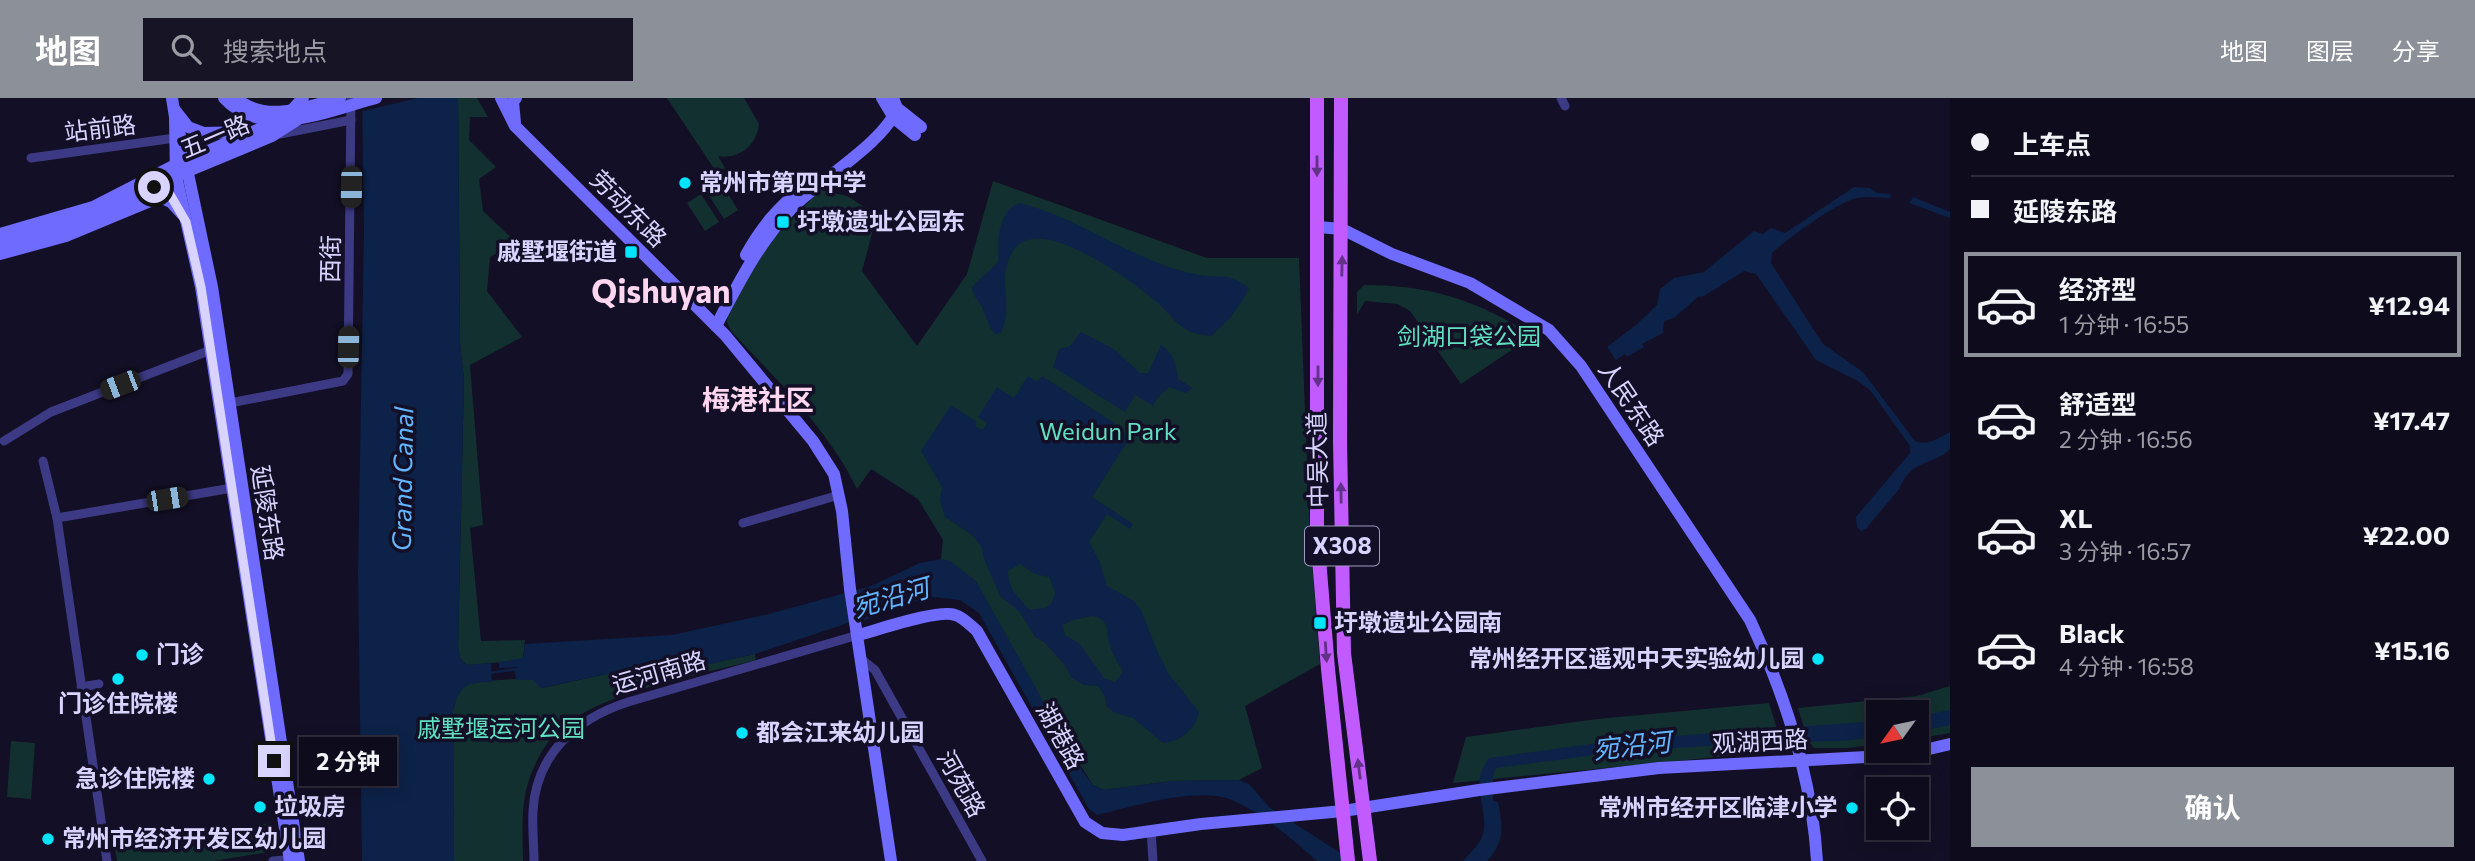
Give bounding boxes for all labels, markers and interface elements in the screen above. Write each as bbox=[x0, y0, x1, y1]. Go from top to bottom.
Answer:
search box bbox=[143, 18, 633, 81]
text: 地图 bbox=[35, 29, 101, 70]
icon: search bbox=[167, 30, 205, 68]
text: 搜索地点 bbox=[223, 35, 327, 66]
text: 地图 bbox=[2220, 36, 2268, 65]
text: 图层 bbox=[2306, 36, 2354, 65]
text: 分享 bbox=[2392, 36, 2440, 65]
street label: 五一路 bbox=[176, 108, 253, 163]
street label: 站前路 bbox=[62, 109, 137, 146]
text: 上车点 bbox=[2013, 128, 2091, 159]
one-way arrow bbox=[1311, 155, 1323, 177]
street label: 劳动东路 bbox=[585, 164, 673, 252]
car bbox=[341, 166, 362, 208]
place label: 常州市第四中学 bbox=[699, 167, 867, 196]
route start bbox=[138, 171, 170, 203]
marker: 常州市第四中学 bbox=[677, 175, 693, 191]
text: 延陵东路 bbox=[2013, 195, 2117, 226]
place label: 圩墩遗址公园东 bbox=[797, 206, 965, 235]
marker: 圩墩遗址公园东 bbox=[775, 214, 791, 230]
street label: 西街 bbox=[315, 235, 344, 283]
place label: 戚墅堰街道 bbox=[497, 236, 617, 265]
marker: 戚墅堰街道 bbox=[623, 244, 639, 260]
one-way arrow bbox=[1336, 255, 1348, 277]
district label: Qishuyan bbox=[591, 270, 731, 310]
icon: car bbox=[1975, 273, 2038, 336]
text: 经济型 bbox=[2059, 273, 2137, 304]
text: ¥12.94 bbox=[2368, 289, 2450, 320]
text: 1 分钟 · 16:55 bbox=[2059, 310, 2189, 338]
park label: 剑湖口袋公园 bbox=[1397, 321, 1541, 350]
car bbox=[338, 326, 359, 368]
street label: 人民东路 bbox=[1593, 355, 1671, 451]
one-way arrow bbox=[1312, 365, 1324, 387]
car bbox=[97, 368, 144, 402]
district label: 梅港社区 bbox=[702, 382, 814, 416]
icon: car bbox=[1975, 388, 2038, 451]
text: 舒适型 bbox=[2059, 388, 2137, 419]
text: ¥17.47 bbox=[2373, 404, 2450, 435]
water label: Grand Canal bbox=[385, 405, 418, 551]
street label: 中吴大道 bbox=[1301, 412, 1332, 508]
park label: Weidun Park bbox=[1039, 416, 1177, 445]
text: 2 分钟 · 16:56 bbox=[2059, 425, 2193, 453]
street label: 延陵东路 bbox=[247, 463, 290, 562]
one-way arrow bbox=[1335, 482, 1347, 504]
car bbox=[145, 485, 190, 513]
text: XL bbox=[2059, 502, 2093, 533]
icon: car bbox=[1975, 503, 2038, 566]
text: ¥22.00 bbox=[2363, 519, 2450, 550]
road number: X308 bbox=[1305, 526, 1379, 566]
text: 3 分钟 · 16:57 bbox=[2059, 537, 2191, 565]
water label: 宛沿河 bbox=[849, 570, 937, 622]
place label: 圩墩遗址公园南 bbox=[1334, 607, 1502, 636]
marker: 圩墩遗址公园南 bbox=[1312, 615, 1328, 631]
text: Black bbox=[2059, 617, 2125, 648]
icon: car bbox=[1975, 618, 2038, 681]
text: ¥15.16 bbox=[2374, 634, 2450, 665]
place label: 门诊 bbox=[156, 639, 204, 668]
one-way arrow bbox=[1321, 641, 1332, 663]
place label: 常州经开区遥观中天实验幼儿园 bbox=[1468, 643, 1804, 672]
street label: 运河南路 bbox=[608, 644, 709, 699]
marker: 门诊 bbox=[134, 647, 150, 663]
marker: 常州经开区遥观中天实验幼儿园 bbox=[1810, 651, 1826, 667]
text: 4 分钟 · 16:58 bbox=[2059, 652, 2194, 680]
marker: 门诊住院楼 bbox=[110, 671, 126, 687]
place label: 门诊住院楼 bbox=[58, 688, 178, 717]
street label: 湖港路 bbox=[1031, 697, 1091, 774]
north arrow bbox=[1866, 700, 1928, 763]
map controls bbox=[1866, 700, 1929, 840]
park label: 戚墅堰运河公园 bbox=[417, 713, 585, 742]
place label: 都会江来幼儿园 bbox=[756, 717, 924, 746]
water label: 宛沿河 bbox=[1591, 724, 1677, 764]
street label: 观湖西路 bbox=[1711, 724, 1809, 757]
marker: 都会江来幼儿园 bbox=[734, 725, 750, 741]
callout: 2 分钟 bbox=[298, 736, 396, 786]
route end bbox=[258, 745, 290, 777]
street label: 河苑路 bbox=[932, 745, 992, 822]
text: 2 分钟 bbox=[316, 747, 380, 775]
one-way arrow bbox=[1353, 758, 1364, 780]
place label: 急诊住院楼 bbox=[75, 763, 195, 792]
button: 确认 bbox=[1971, 767, 2454, 847]
marker: 急诊住院楼 bbox=[201, 771, 217, 787]
button: locate bbox=[1866, 777, 1929, 840]
place label: 垃圾房 bbox=[274, 791, 346, 820]
place label: 常州市经开区临津小学 bbox=[1598, 792, 1838, 821]
marker: 垃圾房 bbox=[252, 799, 268, 815]
marker: 常州市经开区临津小学 bbox=[1844, 800, 1860, 816]
place label: 常州市经济开发区幼儿园 bbox=[62, 823, 326, 852]
marker: 常州市经济开发区幼儿园 bbox=[40, 831, 56, 847]

